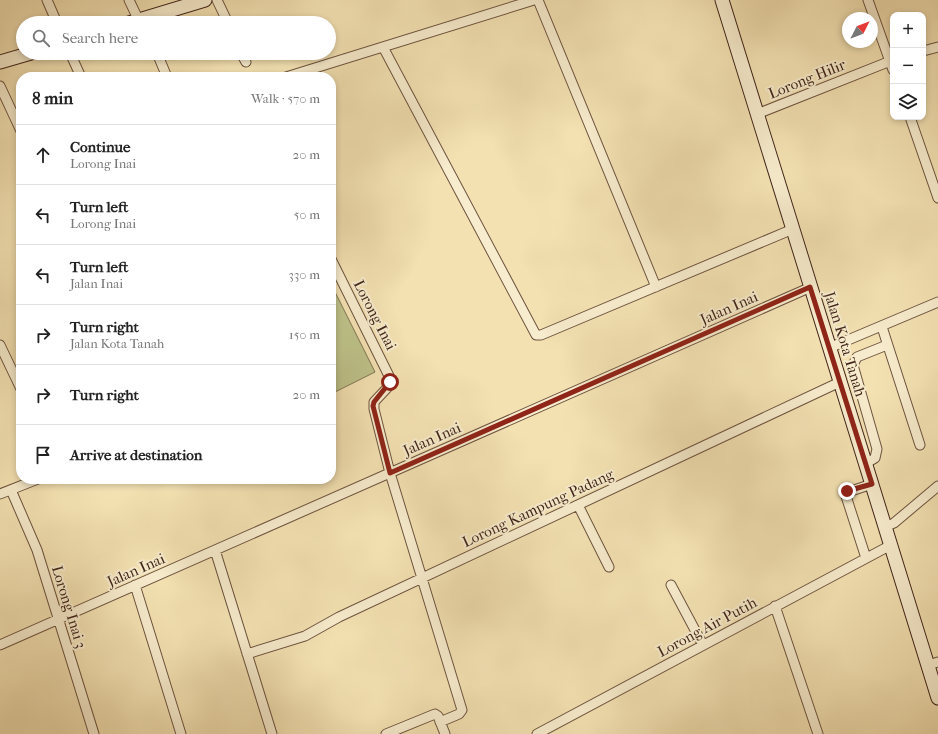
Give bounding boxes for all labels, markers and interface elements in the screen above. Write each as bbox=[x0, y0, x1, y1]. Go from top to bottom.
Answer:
north arrow bbox=[842, 12, 878, 48]
map controls bbox=[890, 12, 926, 120]
button: + bbox=[890, 12, 926, 48]
search box bbox=[16, 16, 336, 60]
icon: search bbox=[30, 27, 52, 49]
text: Search here bbox=[62, 29, 138, 47]
button: − bbox=[890, 48, 926, 84]
street label: Lorong Hilir bbox=[766, 55, 849, 103]
button: layers bbox=[890, 84, 926, 120]
text: 8 min bbox=[32, 88, 73, 108]
text: Walk · 570 m bbox=[251, 91, 320, 106]
text: Continue bbox=[70, 138, 130, 156]
icon: ahead bbox=[32, 144, 54, 166]
text: 20 m bbox=[293, 147, 320, 162]
text: Lorong Inai bbox=[70, 156, 136, 171]
text: Turn left bbox=[70, 198, 128, 216]
icon: left bbox=[32, 204, 54, 226]
text: 50 m bbox=[294, 207, 320, 222]
text: Lorong Inai bbox=[70, 216, 136, 231]
text: Turn left bbox=[70, 258, 128, 276]
icon: left bbox=[32, 264, 54, 286]
text: 330 m bbox=[289, 267, 320, 282]
text: Jalan Inai bbox=[70, 276, 123, 291]
street label: Lorong Inai bbox=[350, 277, 401, 354]
street label: Jalan Inai bbox=[696, 287, 761, 329]
street label: Jalan Kota Tanah bbox=[820, 288, 870, 399]
text: Turn right bbox=[70, 318, 139, 336]
icon: right bbox=[32, 324, 54, 346]
text: 150 m bbox=[289, 327, 320, 342]
text: Jalan Kota Tanah bbox=[70, 336, 164, 351]
route start bbox=[381, 373, 399, 391]
icon: right bbox=[32, 384, 54, 406]
text: Turn right bbox=[70, 386, 139, 404]
text: 20 m bbox=[293, 387, 320, 402]
street label: Jalan Inai bbox=[399, 418, 464, 460]
icon: arrive bbox=[32, 444, 54, 466]
text: Arrive at destination bbox=[70, 446, 202, 464]
street label: Lorong Kampung Padang bbox=[459, 465, 617, 551]
route end bbox=[838, 482, 856, 500]
street label: Jalan Inai bbox=[103, 549, 168, 591]
street label: Lorong Inai 3 bbox=[48, 563, 90, 651]
street label: Lorong Air Putih bbox=[654, 593, 760, 661]

